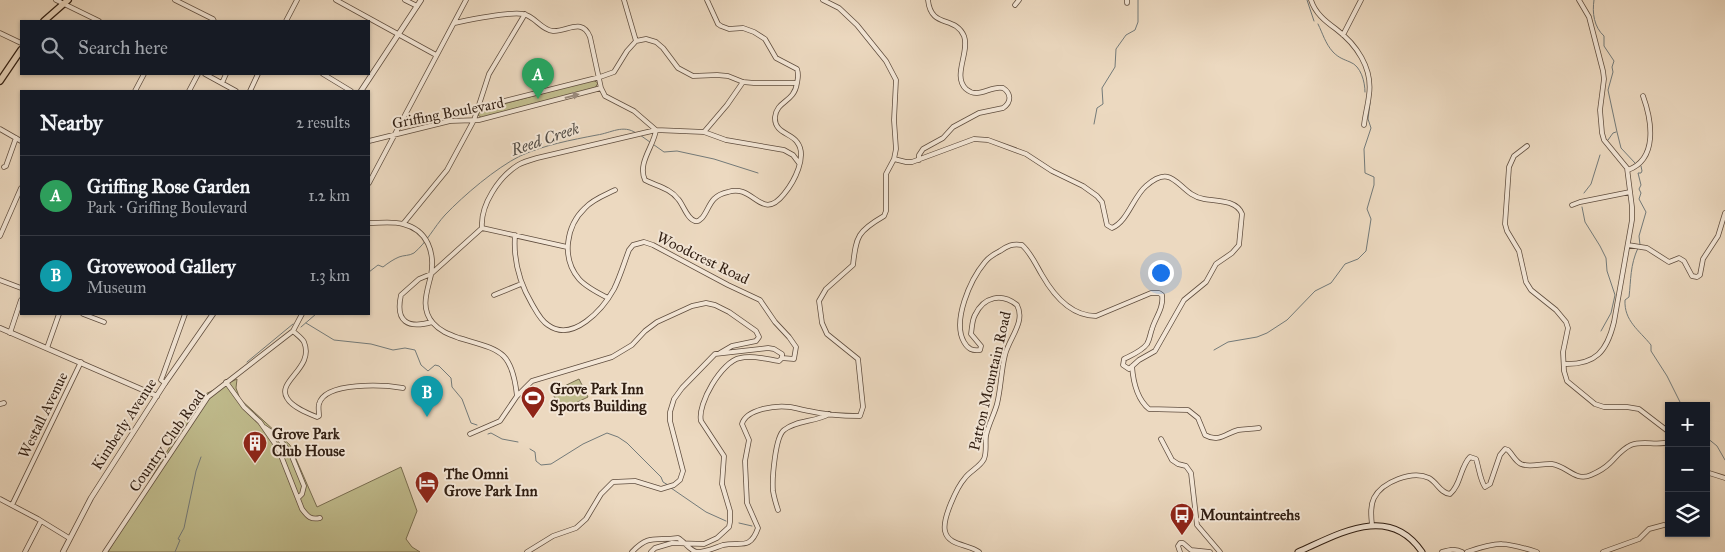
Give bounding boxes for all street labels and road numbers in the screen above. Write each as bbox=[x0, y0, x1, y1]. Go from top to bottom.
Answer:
street label: Griffing Boulevard bbox=[391, 93, 506, 133]
street label: Woodcrest Road bbox=[654, 228, 753, 288]
street label: Patton Mountain Road bbox=[965, 309, 1015, 452]
street label: Westall Avenue bbox=[14, 369, 72, 461]
street label: Kimberly Avenue bbox=[88, 375, 160, 473]
street label: Country Club Road bbox=[125, 386, 209, 495]

